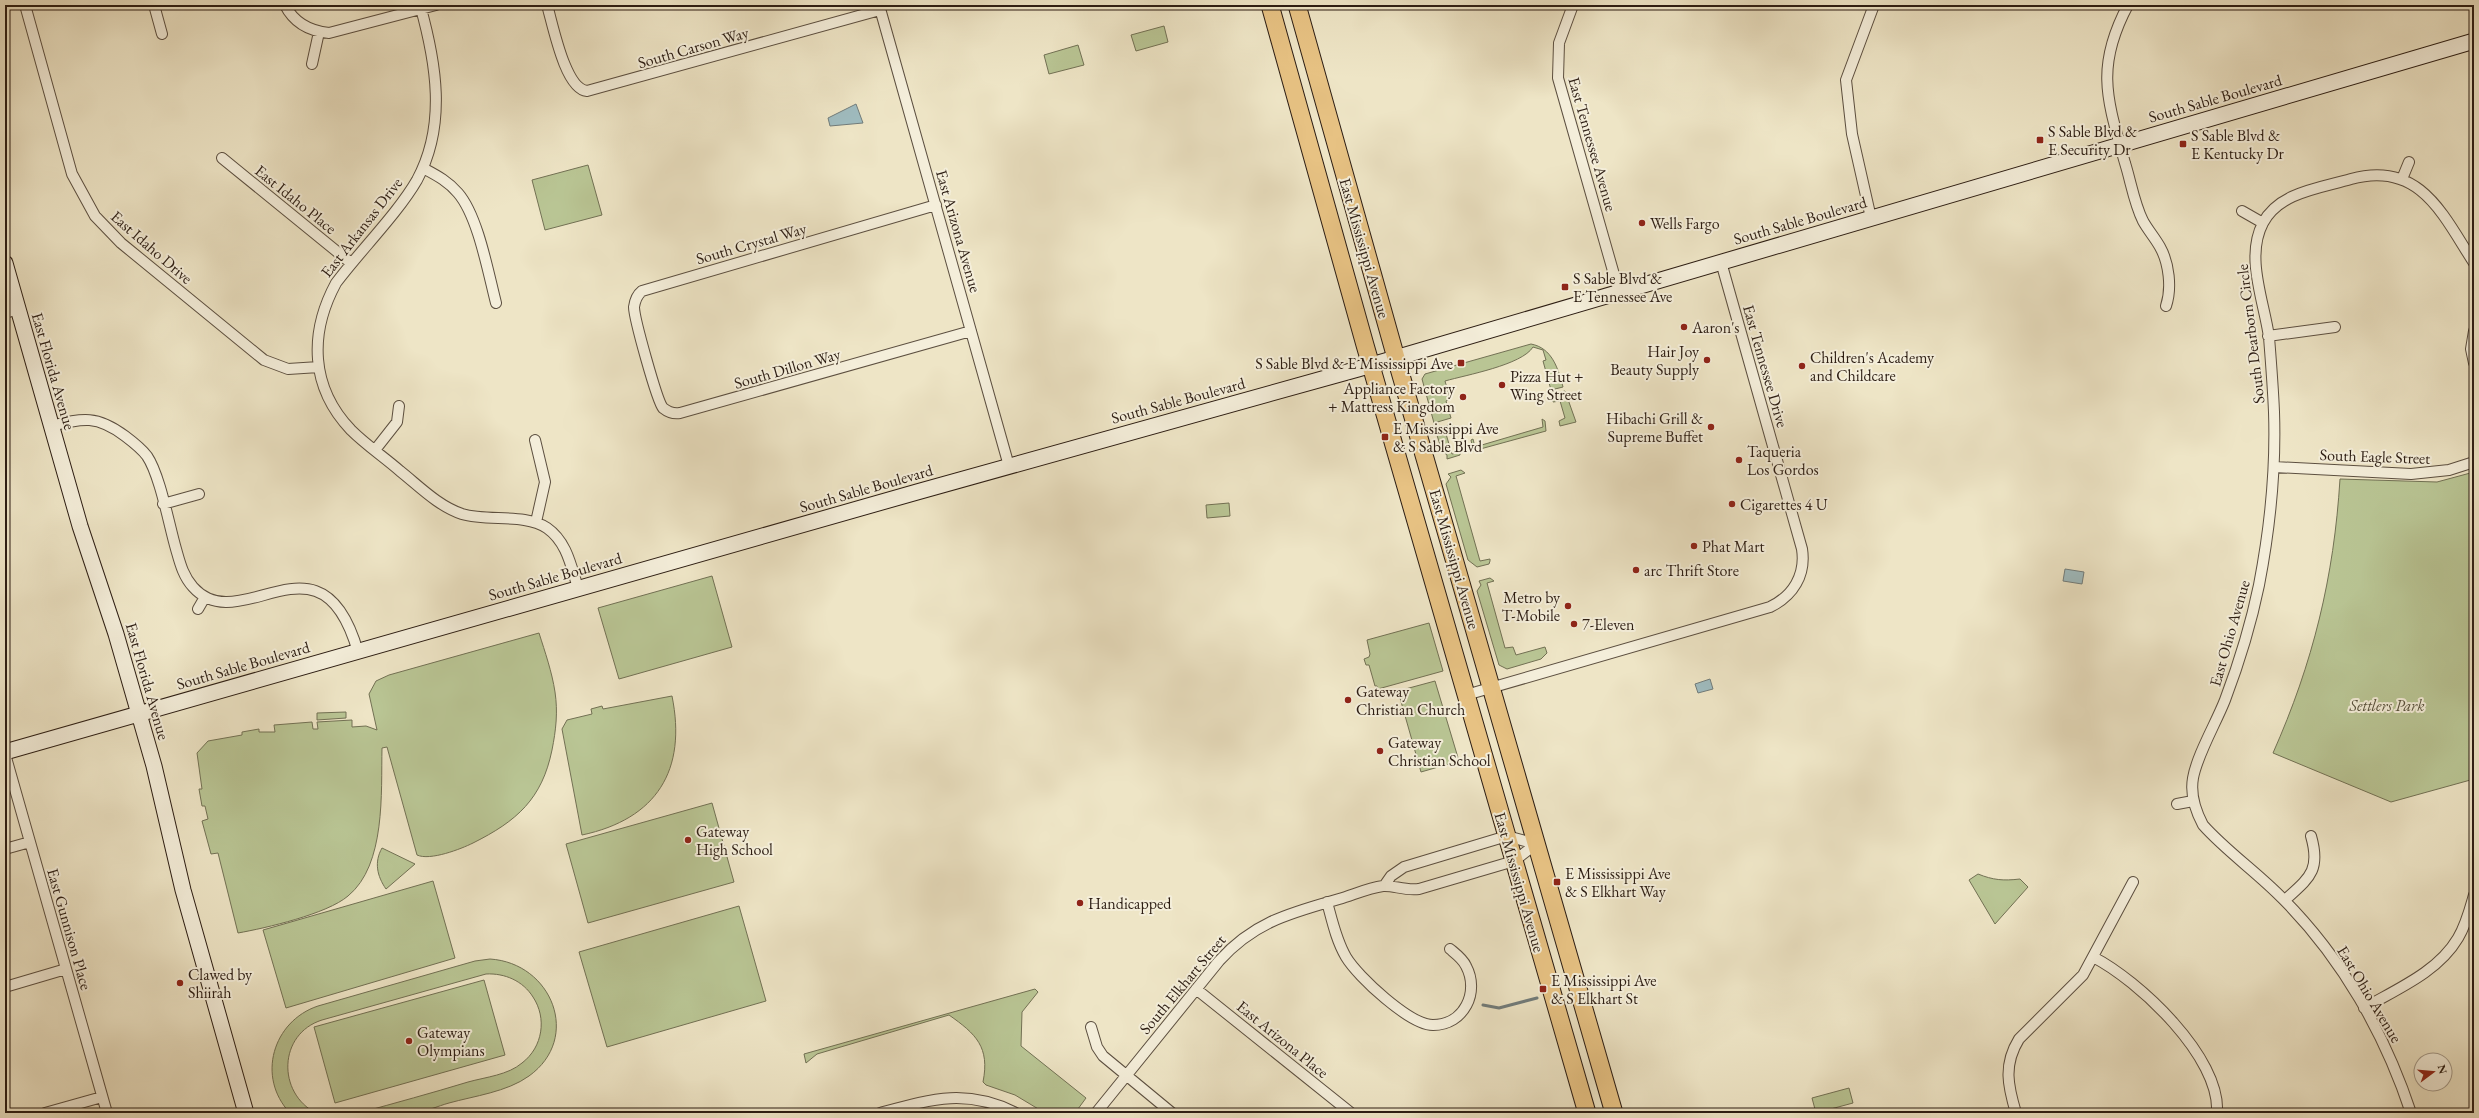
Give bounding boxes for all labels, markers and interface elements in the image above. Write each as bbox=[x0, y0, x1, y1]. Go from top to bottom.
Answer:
street label: South Carson Way bbox=[635, 21, 752, 73]
street label: South Sable Boulevard bbox=[2146, 69, 2285, 128]
street label: East Tennessee Avenue bbox=[1563, 75, 1622, 214]
place label: S Sable Blvd & E Security Dr bbox=[2048, 121, 2137, 160]
place label: S Sable Blvd & E Kentucky Dr bbox=[2191, 125, 2285, 164]
marker: S Sable Blvd & E Security Dr bbox=[2035, 135, 2045, 145]
marker: S Sable Blvd & E Kentucky Dr bbox=[2178, 139, 2188, 149]
street label: East Idaho Place bbox=[251, 160, 341, 239]
street label: East Arizona Avenue bbox=[931, 167, 986, 295]
street label: East Arkansas Drive bbox=[316, 173, 407, 282]
street label: East Mississippi Avenue bbox=[1334, 176, 1395, 321]
street label: South Sable Boulevard bbox=[1731, 191, 1870, 250]
street label: East Idaho Drive bbox=[106, 206, 197, 289]
place label: Wells Fargo bbox=[1650, 213, 1720, 234]
street label: South Crystal Way bbox=[694, 217, 810, 269]
marker: Wells Fargo bbox=[1637, 218, 1647, 228]
street label: South Dearborn Circle bbox=[2232, 263, 2269, 405]
place label: S Sable Blvd & E Tennessee Ave bbox=[1573, 268, 1672, 307]
marker: S Sable Blvd & E Tennessee Ave bbox=[1560, 282, 1570, 292]
street label: East Tennessee Drive bbox=[1738, 302, 1793, 430]
street label: East Florida Avenue bbox=[27, 310, 80, 432]
place label: Aaron's bbox=[1691, 317, 1740, 338]
marker: Aaron's bbox=[1679, 322, 1689, 332]
place label: Hair Joy Beauty Supply bbox=[1610, 341, 1700, 380]
street label: South Dillon Way bbox=[731, 343, 844, 394]
place label: Children's Academy and Childcare bbox=[1810, 347, 1935, 386]
place label: S Sable Blvd & E Mississippi Ave bbox=[1255, 353, 1453, 374]
marker: Hair Joy Beauty Supply bbox=[1702, 355, 1712, 365]
marker: S Sable Blvd & E Mississippi Ave bbox=[1456, 358, 1466, 368]
marker: Children's Academy and Childcare bbox=[1797, 361, 1807, 371]
place label: Pizza Hut + Wing Street bbox=[1510, 366, 1583, 405]
street label: South Sable Boulevard bbox=[1109, 372, 1248, 428]
place label: Appliance Factory + Mattress Kingdom bbox=[1328, 378, 1456, 417]
marker: Pizza Hut + Wing Street bbox=[1497, 380, 1507, 390]
marker: Appliance Factory + Mattress Kingdom bbox=[1458, 392, 1468, 402]
place label: Hibachi Grill & Supreme Buffet bbox=[1606, 408, 1703, 447]
place label: E Mississippi Ave & S Sable Blvd bbox=[1393, 418, 1499, 457]
marker: Hibachi Grill & Supreme Buffet bbox=[1706, 422, 1716, 432]
marker: E Mississippi Ave & S Sable Blvd bbox=[1380, 432, 1390, 442]
place label: Taqueria Los Gordos bbox=[1747, 441, 1819, 480]
street label: South Eagle Street bbox=[2319, 444, 2431, 469]
marker: Taqueria Los Gordos bbox=[1734, 455, 1744, 465]
street label: South Sable Boulevard bbox=[797, 459, 936, 518]
street label: East Mississippi Avenue bbox=[1424, 487, 1485, 632]
place label: Cigarettes 4 U bbox=[1740, 494, 1828, 515]
marker: Cigarettes 4 U bbox=[1727, 499, 1737, 509]
place label: Phat Mart bbox=[1702, 536, 1765, 557]
marker: Phat Mart bbox=[1689, 541, 1699, 551]
street label: South Sable Boulevard bbox=[486, 547, 625, 606]
place label: arc Thrift Store bbox=[1644, 560, 1739, 581]
marker: arc Thrift Store bbox=[1631, 565, 1641, 575]
street label: East Ohio Avenue bbox=[2204, 577, 2255, 689]
place label: Metro by T-Mobile bbox=[1502, 587, 1561, 626]
marker: Metro by T-Mobile bbox=[1563, 601, 1573, 611]
place label: 7-Eleven bbox=[1582, 614, 1635, 635]
marker: 7-Eleven bbox=[1569, 619, 1579, 629]
street label: East Florida Avenue bbox=[121, 620, 174, 742]
street label: South Sable Boulevard bbox=[174, 636, 313, 695]
place label: Gateway Christian Church bbox=[1356, 681, 1465, 720]
marker: Gateway Christian Church bbox=[1343, 695, 1353, 705]
park label: Settlers Park bbox=[2349, 695, 2425, 716]
place label: Gateway Christian School bbox=[1388, 732, 1491, 771]
marker: Gateway Christian School bbox=[1375, 746, 1385, 756]
street label: East Mississippi Avenue bbox=[1489, 810, 1550, 955]
place label: Gateway High School bbox=[696, 821, 773, 860]
marker: Gateway High School bbox=[683, 835, 693, 845]
place label: E Mississippi Ave & S Elkhart Way bbox=[1565, 863, 1671, 902]
street label: East Gunnison Place bbox=[42, 866, 97, 992]
marker: E Mississippi Ave & S Elkhart Way bbox=[1552, 877, 1562, 887]
place label: Handicapped bbox=[1088, 893, 1172, 914]
marker: Handicapped bbox=[1075, 898, 1085, 908]
street label: South Elkhart Street bbox=[1134, 930, 1230, 1039]
street label: East Ohio Avenue bbox=[2332, 942, 2407, 1047]
place label: Clawed by Shiirah bbox=[188, 964, 253, 1003]
place label: E Mississippi Ave & S Elkhart St bbox=[1551, 970, 1657, 1009]
marker: Clawed by Shiirah bbox=[175, 978, 185, 988]
marker: E Mississippi Ave & S Elkhart St bbox=[1538, 984, 1548, 994]
street label: East Arizona Place bbox=[1232, 996, 1333, 1083]
place label: Gateway Olympians bbox=[417, 1022, 485, 1061]
marker: Gateway Olympians bbox=[404, 1036, 414, 1046]
north arrow bbox=[2413, 1052, 2453, 1092]
text: N bbox=[2435, 1063, 2451, 1076]

